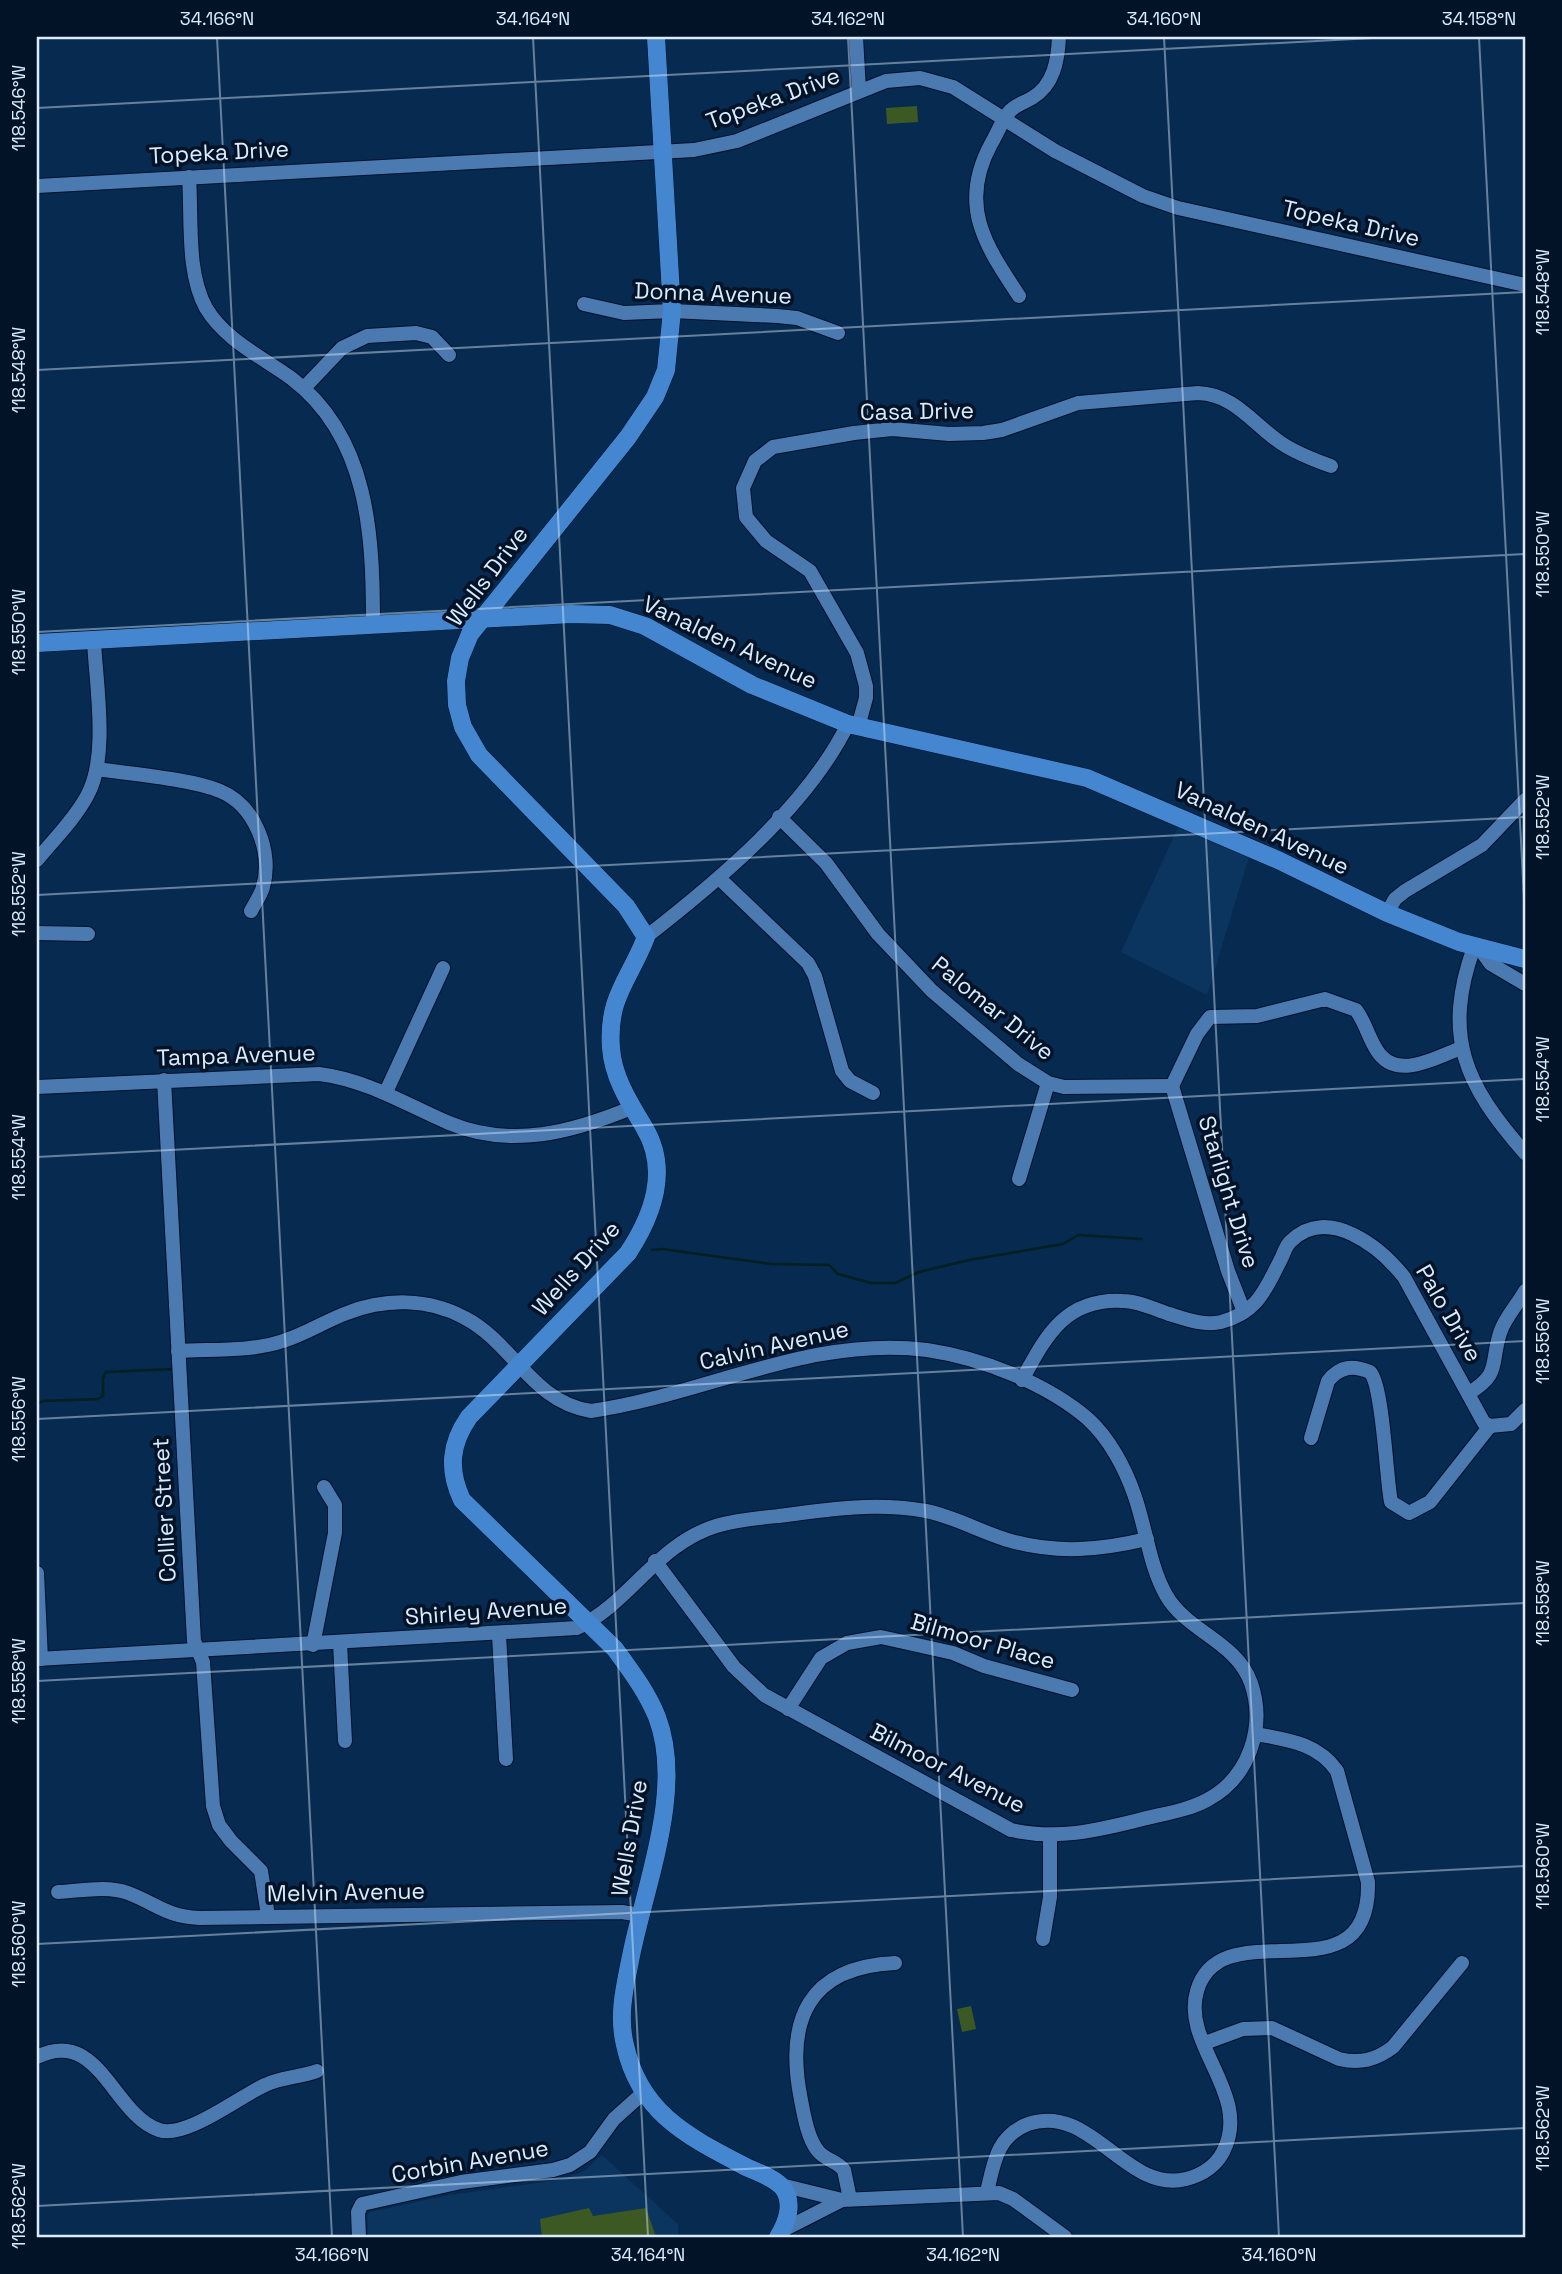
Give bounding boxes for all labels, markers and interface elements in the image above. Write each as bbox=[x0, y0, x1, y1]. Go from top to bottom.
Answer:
text: 34.166°N bbox=[180, 7, 254, 30]
text: 34.164°N bbox=[496, 7, 570, 30]
text: 34.162°N bbox=[811, 7, 885, 30]
text: 34.160°N bbox=[1127, 7, 1201, 30]
text: 34.158°N bbox=[1442, 7, 1516, 30]
street label: Topeka Drive bbox=[702, 60, 844, 136]
text: 118.546°W bbox=[7, 65, 30, 151]
street label: Topeka Drive bbox=[148, 133, 290, 171]
street label: Topeka Drive bbox=[1279, 193, 1423, 253]
text: 118.548°W bbox=[1531, 248, 1554, 335]
street label: Donna Avenue bbox=[634, 275, 792, 311]
text: 118.548°W bbox=[7, 326, 30, 413]
street label: Casa Drive bbox=[860, 395, 974, 427]
text: 118.550°W bbox=[1531, 510, 1554, 597]
street label: Wells Drive bbox=[440, 520, 534, 632]
text: 118.550°W bbox=[7, 588, 30, 675]
street label: Vanalden Avenue bbox=[638, 588, 822, 696]
street label: Vanalden Avenue bbox=[1170, 774, 1354, 882]
text: 118.552°W bbox=[1531, 774, 1554, 860]
text: 118.552°W bbox=[7, 851, 30, 937]
street label: Palomar Drive bbox=[926, 949, 1060, 1067]
text: 118.554°W bbox=[1531, 1036, 1554, 1122]
street label: Tampa Avenue bbox=[156, 1037, 316, 1073]
street label: Starlight Drive bbox=[1192, 1112, 1266, 1272]
text: 118.554°W bbox=[7, 1114, 30, 1200]
street label: Wells Drive bbox=[525, 1214, 627, 1322]
street label: Palo Drive bbox=[1409, 1259, 1489, 1367]
text: 118.556°W bbox=[1531, 1298, 1554, 1384]
street label: Calvin Avenue bbox=[696, 1313, 852, 1377]
text: 118.556°W bbox=[7, 1376, 30, 1462]
street label: Collier Street bbox=[145, 1437, 183, 1583]
text: 118.558°W bbox=[1531, 1560, 1554, 1646]
street label: Shirley Avenue bbox=[404, 1590, 568, 1632]
street label: Bilmoor Place bbox=[907, 1606, 1059, 1676]
text: 118.558°W bbox=[7, 1638, 30, 1724]
street label: Bilmoor Avenue bbox=[865, 1716, 1031, 1820]
street label: Wells Drive bbox=[604, 1777, 654, 1899]
text: 118.560°W bbox=[1531, 1822, 1554, 1909]
street label: Melvin Avenue bbox=[267, 1876, 425, 1908]
text: 118.560°W bbox=[7, 1900, 30, 1987]
text: 118.562°W bbox=[1531, 2085, 1554, 2171]
street label: Corbin Avenue bbox=[389, 2132, 551, 2190]
text: 118.562°W bbox=[7, 2163, 30, 2249]
text: 34.166°N bbox=[295, 2243, 369, 2266]
text: 34.164°N bbox=[611, 2243, 685, 2266]
text: 34.162°N bbox=[926, 2243, 1000, 2266]
text: 34.160°N bbox=[1242, 2243, 1316, 2266]

